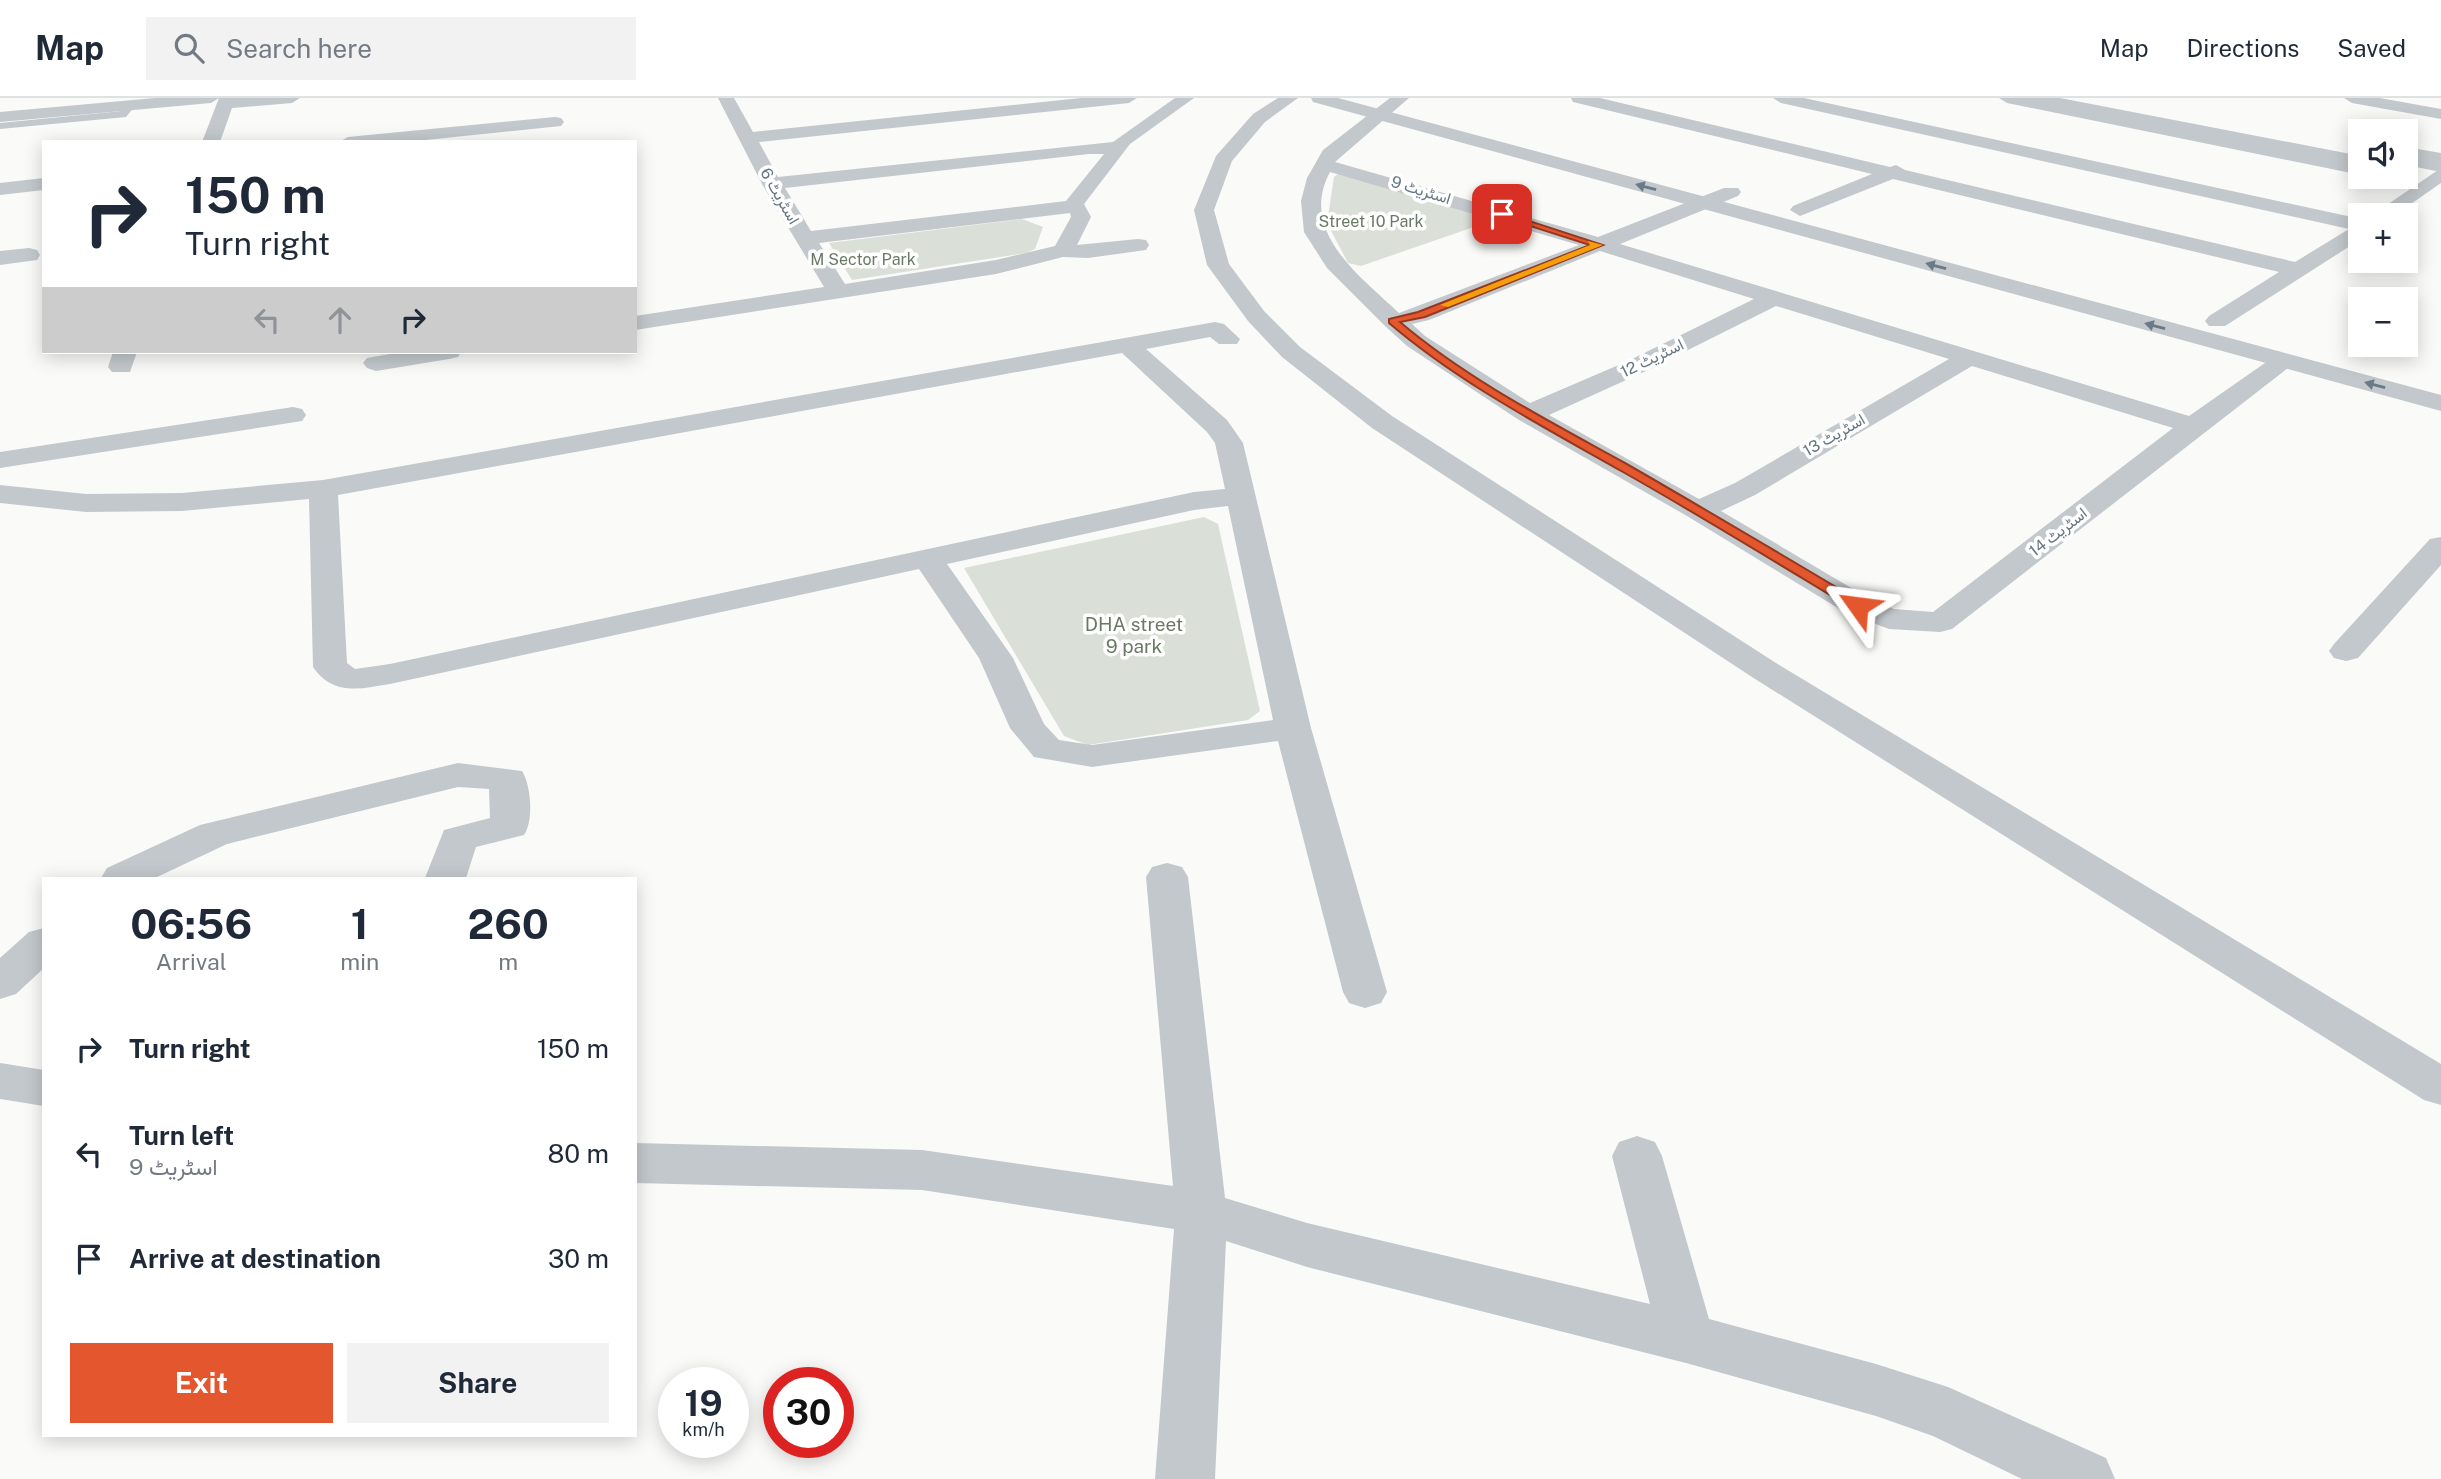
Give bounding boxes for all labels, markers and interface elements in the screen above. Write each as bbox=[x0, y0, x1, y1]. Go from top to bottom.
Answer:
search box bbox=[146, 17, 636, 80]
text: Map bbox=[35, 29, 104, 67]
icon: search bbox=[170, 29, 208, 67]
text: Search here bbox=[226, 33, 372, 64]
text: Map bbox=[2100, 34, 2149, 62]
text: Directions bbox=[2187, 34, 2299, 62]
text: Saved bbox=[2337, 34, 2406, 62]
map controls bbox=[2348, 119, 2418, 357]
button: sound bbox=[2348, 119, 2418, 189]
street label: اسٹریٹ 6 bbox=[756, 165, 804, 228]
text: 150 m bbox=[185, 166, 326, 224]
icon: right bbox=[70, 168, 161, 259]
street label: اسٹریٹ 9 bbox=[1388, 172, 1453, 209]
one-way arrow bbox=[1635, 181, 1656, 191]
pin bbox=[1472, 184, 1532, 244]
icon: arrive bbox=[1483, 195, 1521, 233]
button: + bbox=[2348, 203, 2418, 273]
park label: Street 10 Park bbox=[1319, 212, 1423, 231]
text: Turn right bbox=[185, 225, 330, 262]
park label: M Sector Park bbox=[810, 250, 916, 269]
one-way arrow bbox=[1925, 260, 1947, 271]
button: − bbox=[2348, 287, 2418, 357]
icon: left bbox=[248, 301, 286, 339]
icon: ahead bbox=[321, 301, 359, 339]
icon: right bbox=[394, 301, 432, 339]
one-way arrow bbox=[2144, 320, 2166, 331]
street label: اسٹریٹ 12 bbox=[1617, 335, 1687, 382]
one-way arrow bbox=[2364, 379, 2386, 390]
street label: اسٹریٹ 13 bbox=[1800, 410, 1869, 461]
street label: اسٹریٹ 14 bbox=[2025, 504, 2091, 561]
position arrow bbox=[1821, 569, 1895, 643]
park label: DHA street 9 park bbox=[1085, 613, 1183, 657]
text: 06:56 bbox=[130, 899, 252, 948]
text: 1 bbox=[351, 899, 369, 948]
text: 260 bbox=[467, 899, 549, 948]
text: Arrival bbox=[156, 948, 227, 975]
text: min bbox=[340, 948, 379, 975]
text: m bbox=[498, 948, 518, 975]
icon: right bbox=[70, 1030, 108, 1068]
text: Turn right bbox=[129, 1033, 251, 1064]
text: 150 m bbox=[537, 1033, 609, 1064]
text: Turn left bbox=[129, 1120, 234, 1151]
icon: left bbox=[70, 1135, 108, 1173]
text: 80 m bbox=[548, 1138, 609, 1169]
text: اسٹریٹ 9 bbox=[129, 1153, 218, 1180]
icon: arrive bbox=[70, 1240, 108, 1278]
text: Arrive at destination bbox=[129, 1243, 381, 1274]
text: 30 m bbox=[548, 1243, 609, 1274]
button: Exit bbox=[70, 1343, 333, 1423]
button: Share bbox=[347, 1343, 609, 1423]
speed limit sign: 30 bbox=[763, 1367, 854, 1458]
text: 19 bbox=[684, 1383, 723, 1424]
text: km/h bbox=[682, 1419, 725, 1440]

